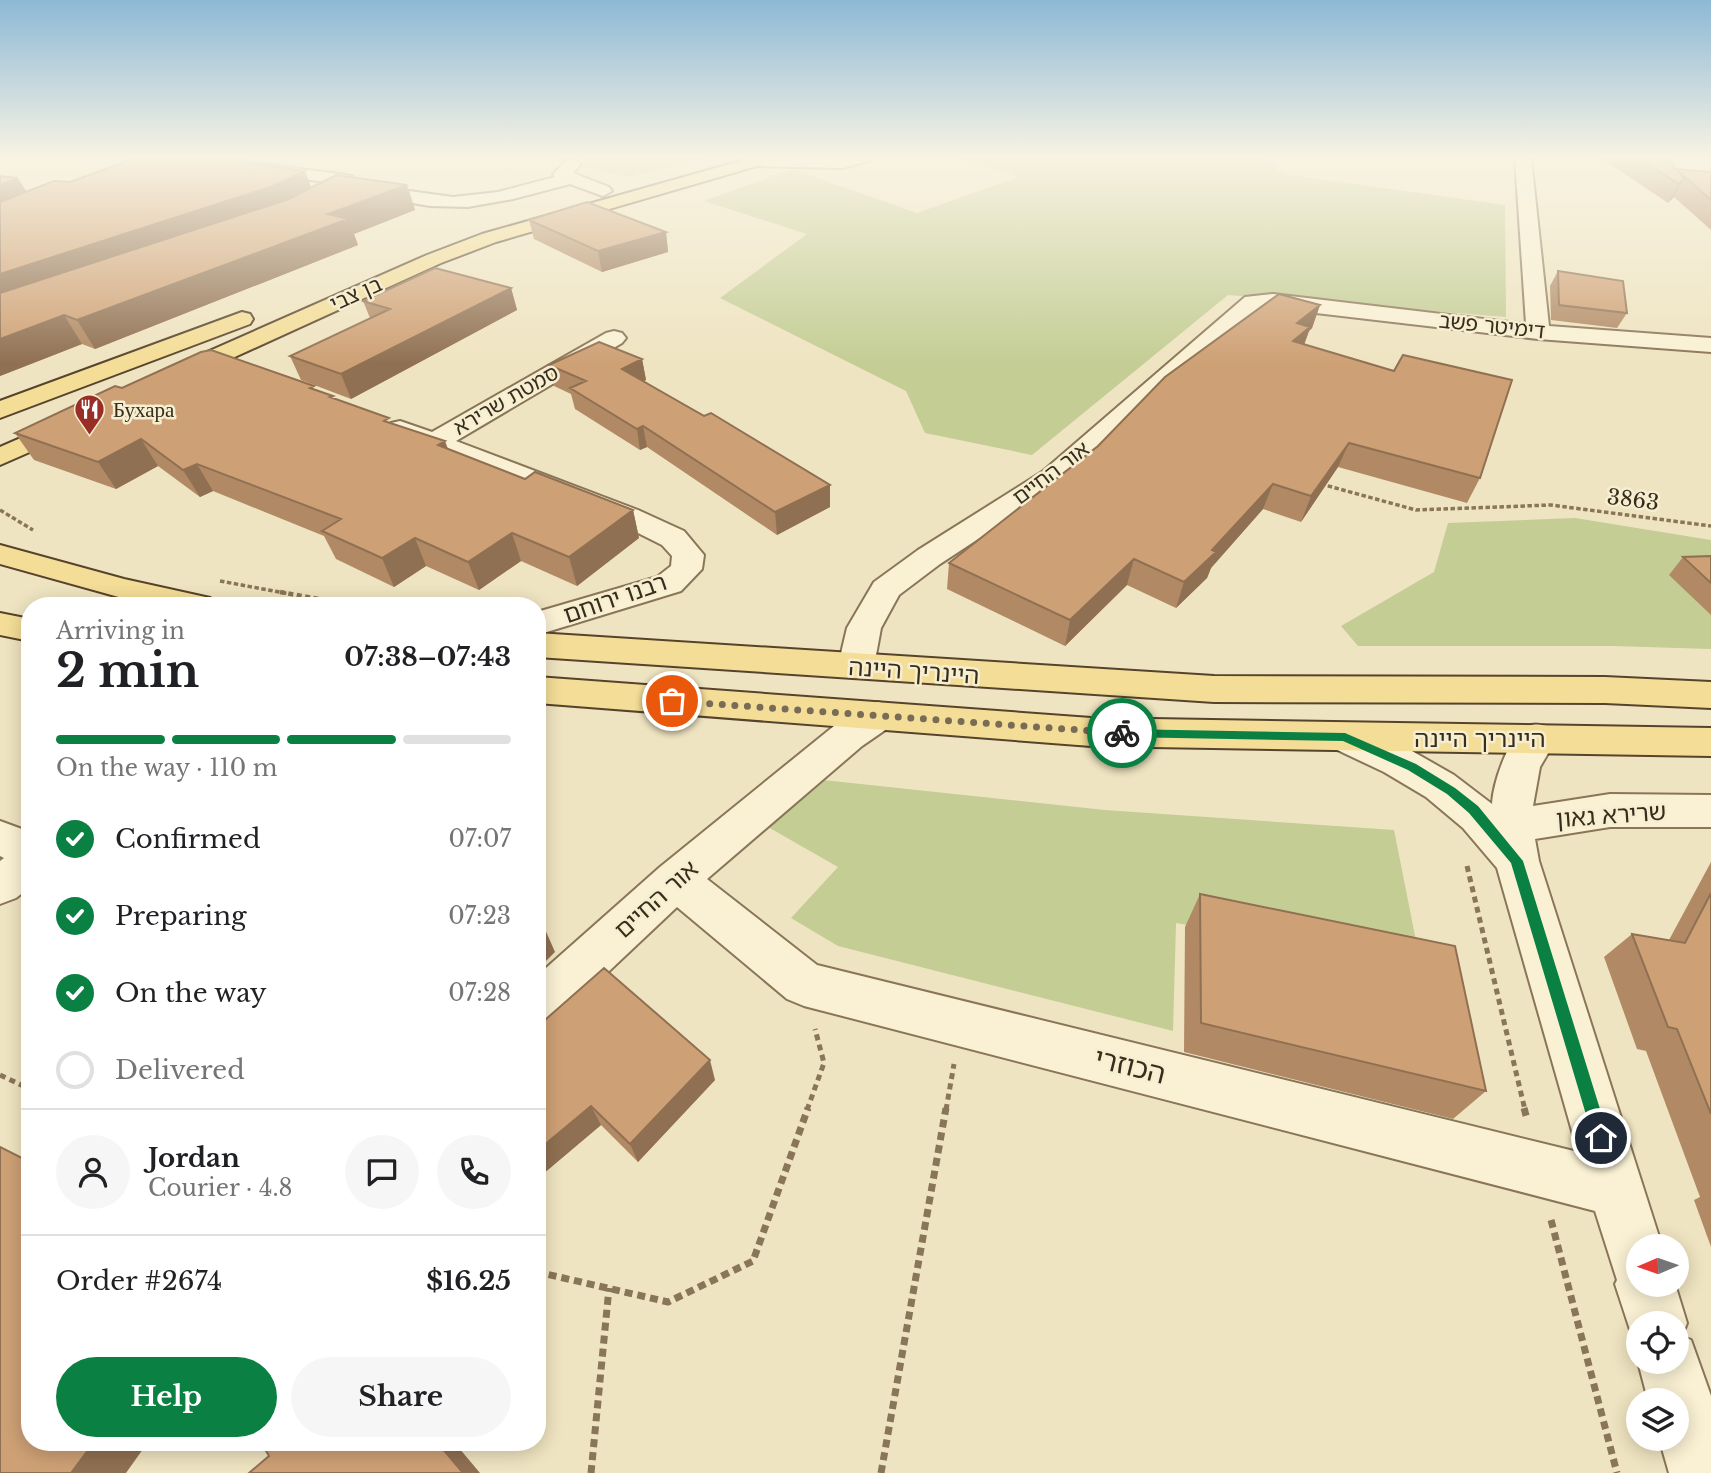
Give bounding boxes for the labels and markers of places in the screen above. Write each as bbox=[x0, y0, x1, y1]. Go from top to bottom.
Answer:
restaurant icon: Бухара bbox=[73, 393, 107, 437]
place label: Бухара bbox=[113, 397, 175, 423]
pin bbox=[642, 671, 702, 731]
pin bbox=[1571, 1108, 1631, 1168]

